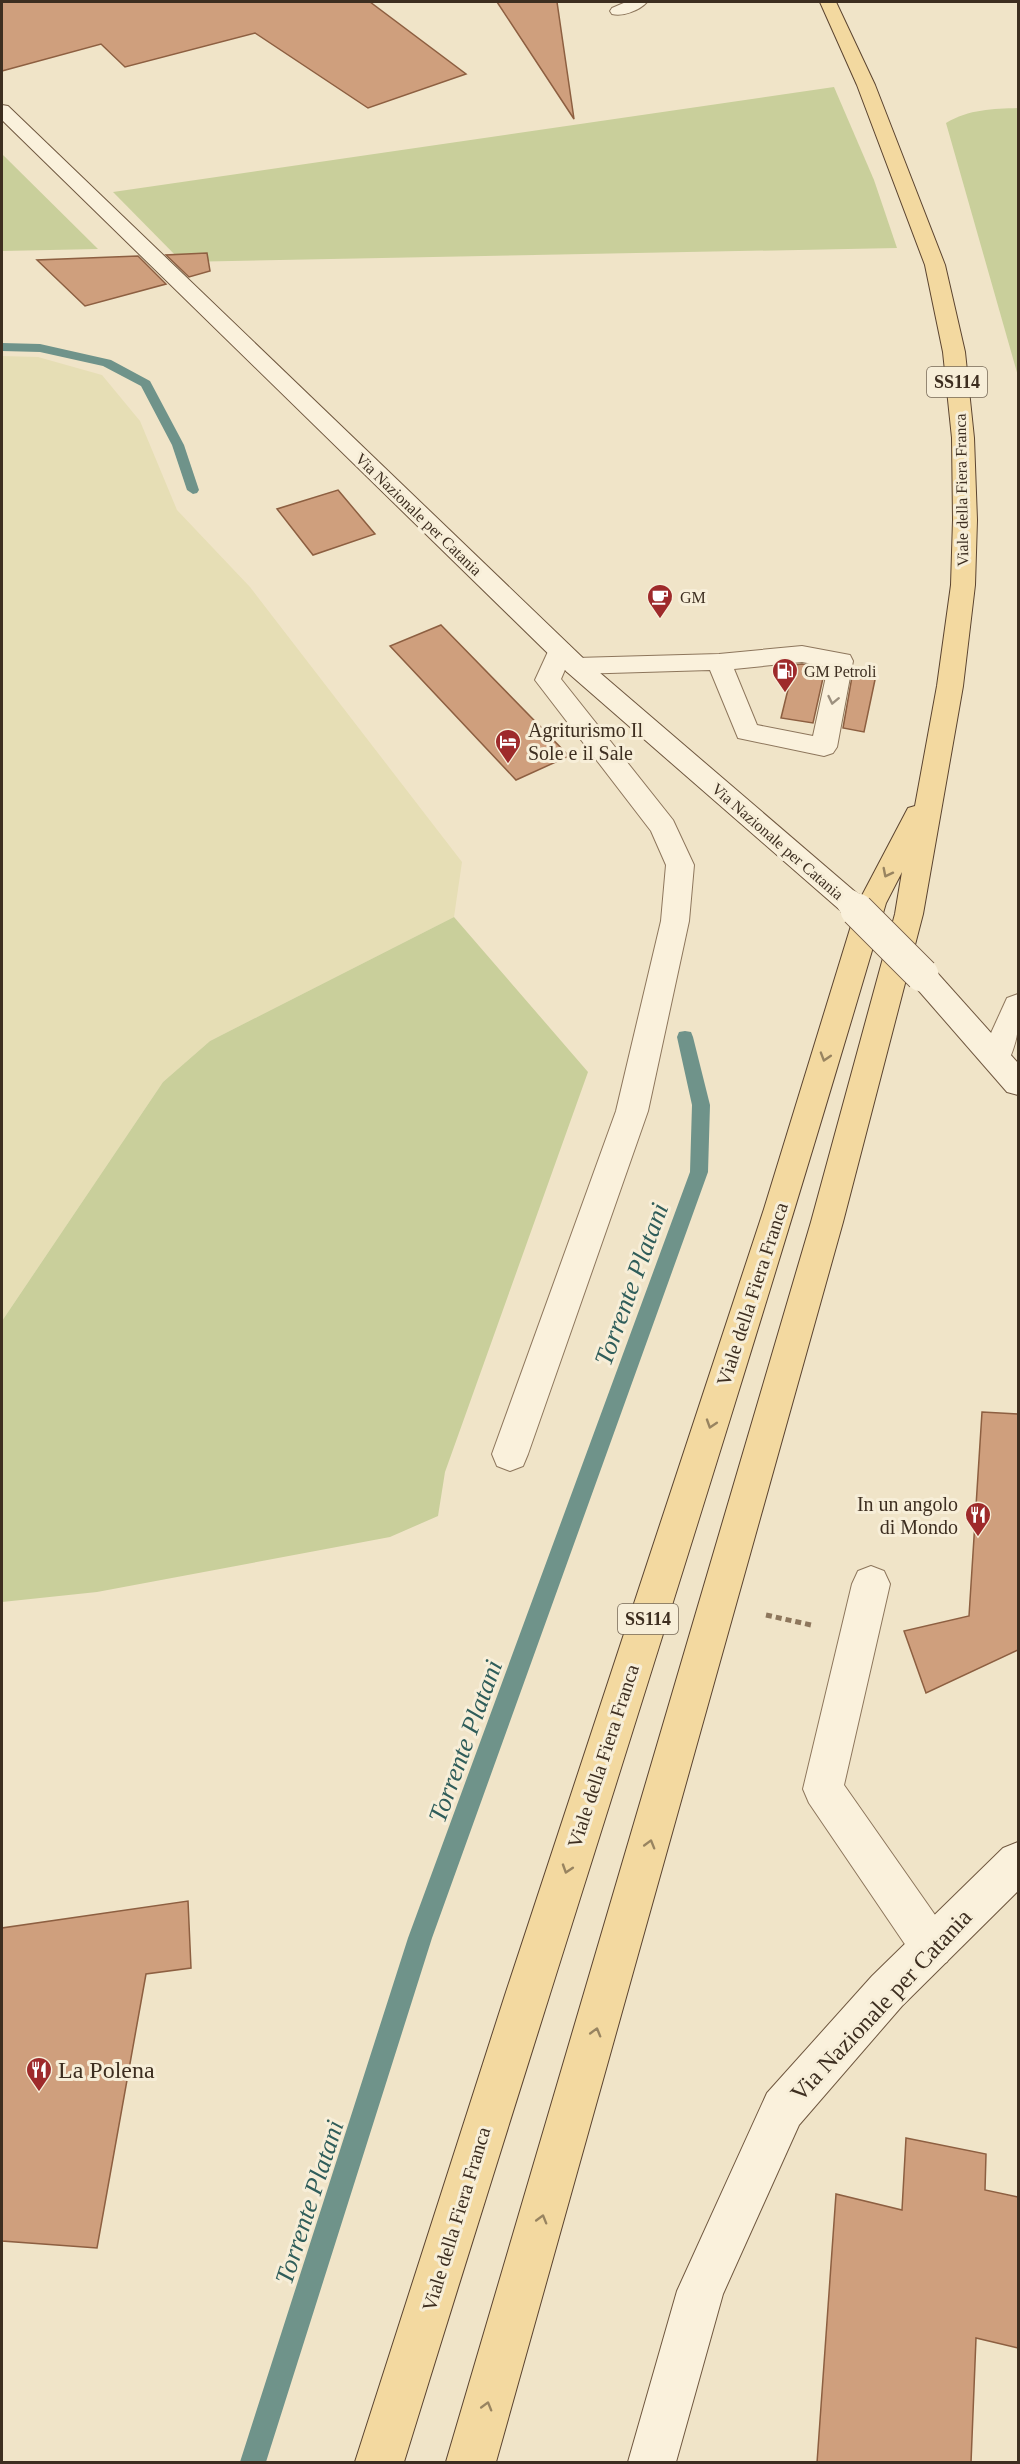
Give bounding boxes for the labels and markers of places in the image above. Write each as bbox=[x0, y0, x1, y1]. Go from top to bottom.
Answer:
cafe icon: GM bbox=[645, 582, 675, 620]
place label: GM bbox=[680, 589, 706, 606]
fuel station icon: GM Petroli bbox=[770, 656, 800, 694]
place label: GM Petroli bbox=[804, 663, 877, 680]
place label: Agriturismo Il Sole e il Sale bbox=[528, 719, 643, 764]
hotel icon: Agriturismo Il Sole e il Sale bbox=[493, 727, 523, 765]
place label: In un angolo di Mondo bbox=[857, 1493, 958, 1538]
restaurant icon: In un angolo di Mondo bbox=[963, 1500, 993, 1538]
restaurant icon: La Polena bbox=[24, 2055, 54, 2093]
place label: La Polena bbox=[58, 2057, 155, 2083]

